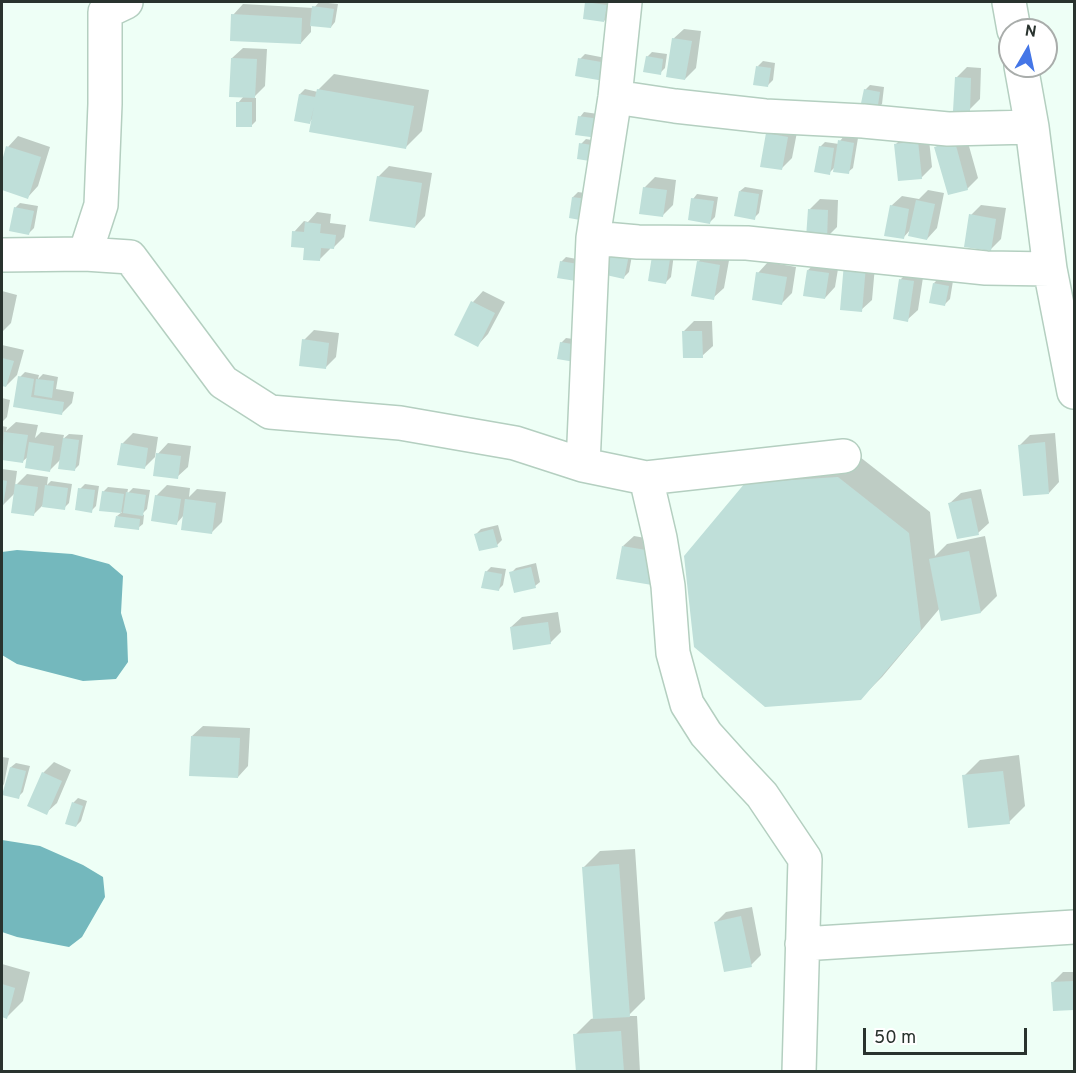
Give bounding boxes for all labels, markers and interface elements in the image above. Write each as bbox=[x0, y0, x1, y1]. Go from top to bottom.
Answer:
north arrow bbox=[998, 18, 1058, 78]
text: N bbox=[1023, 21, 1038, 43]
scale bar bbox=[866, 1016, 1030, 1054]
text: 50 m bbox=[874, 1027, 916, 1050]

